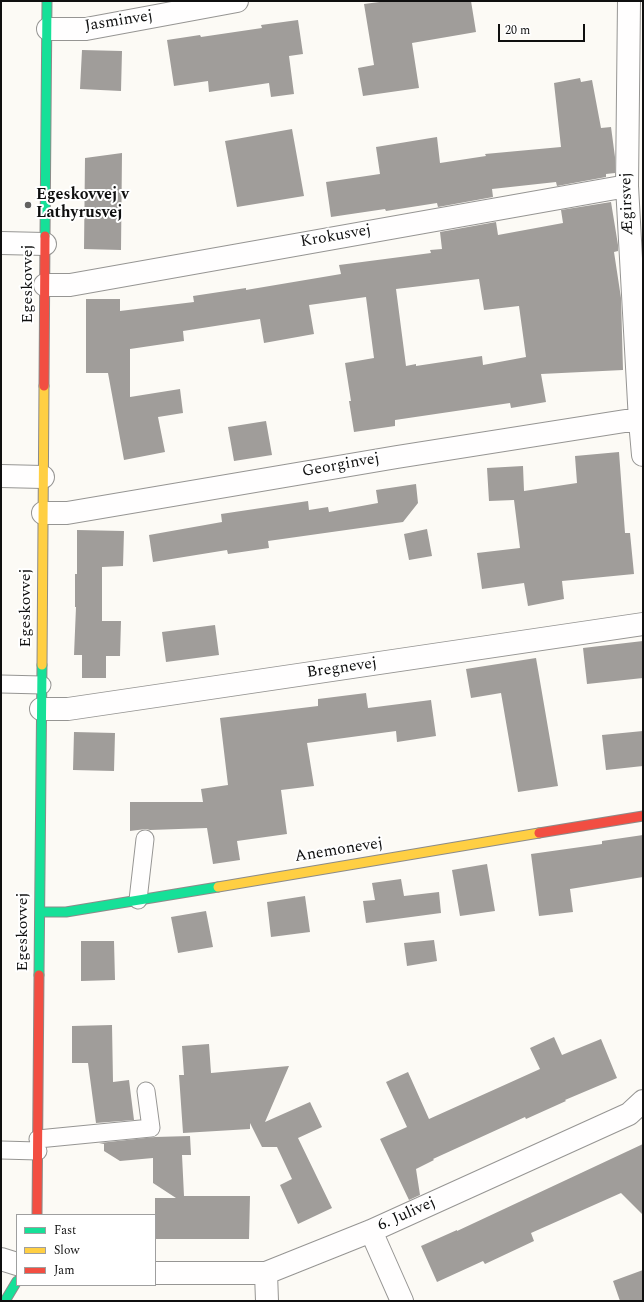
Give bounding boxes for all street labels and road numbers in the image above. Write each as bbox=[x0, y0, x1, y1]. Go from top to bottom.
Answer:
street label: Jasminvej bbox=[84, 7, 154, 37]
street label: Ægirsvej bbox=[617, 172, 639, 236]
street label: Krokusvej bbox=[299, 221, 373, 253]
street label: Egeskovvej bbox=[19, 244, 39, 324]
street label: Georginvej bbox=[301, 450, 381, 482]
street label: Egeskovvej bbox=[17, 568, 37, 648]
street label: Bregnevej bbox=[306, 655, 378, 683]
street label: Anemonevej bbox=[294, 835, 384, 867]
street label: Egeskovvej bbox=[14, 892, 34, 972]
street label: 6. Julivej bbox=[375, 1194, 439, 1236]

